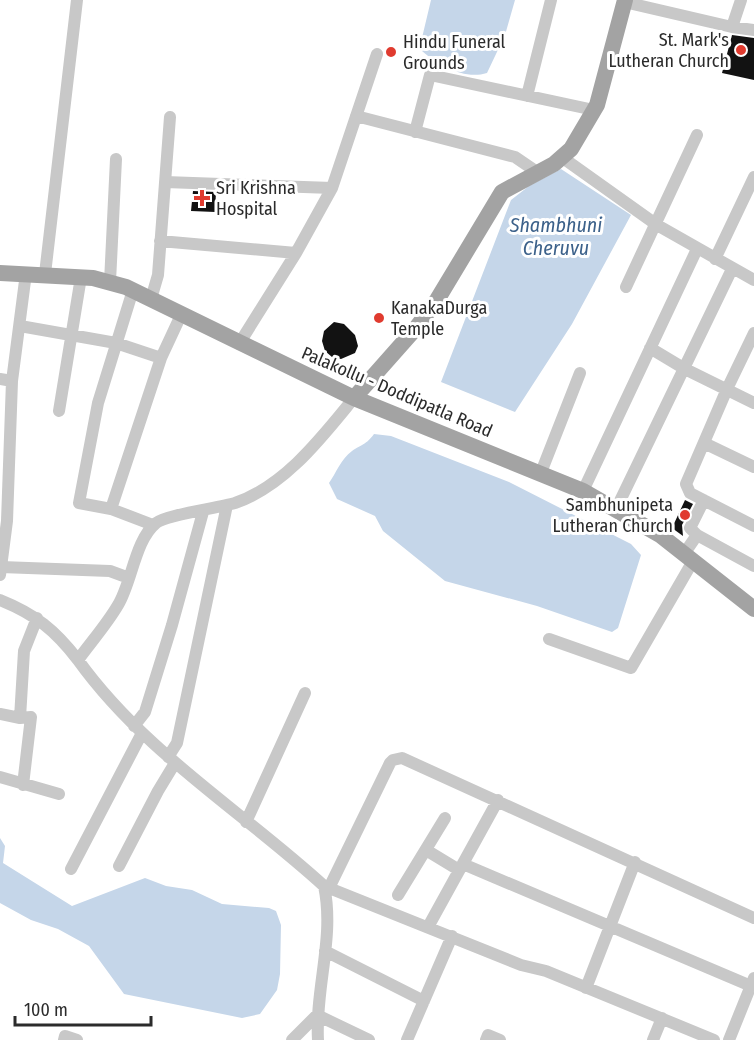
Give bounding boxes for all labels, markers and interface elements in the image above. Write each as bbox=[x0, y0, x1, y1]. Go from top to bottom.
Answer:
place label: St. Mark's Lutheran Church bbox=[609, 29, 729, 72]
place label: Hindu Funeral Grounds bbox=[403, 31, 506, 74]
marker: St. Mark's Lutheran Church bbox=[734, 43, 748, 57]
marker: Hindu Funeral Grounds bbox=[384, 45, 398, 59]
place label: Sri Krishna Hospital bbox=[216, 177, 296, 220]
marker: Sri Krishna Hospital bbox=[193, 189, 211, 207]
water label: Shambhuni Cheruvu bbox=[509, 213, 602, 260]
place label: KanakaDurga Temple bbox=[391, 297, 487, 340]
marker: KanakaDurga Temple bbox=[372, 311, 386, 325]
street label: Palakollu - Doddipatla Road bbox=[298, 342, 496, 442]
place label: Sambhunipeta Lutheran Church bbox=[553, 494, 673, 537]
marker: Sambhunipeta Lutheran Church bbox=[678, 508, 692, 522]
scale bar bbox=[15, 989, 152, 1027]
text: 100 m bbox=[24, 999, 68, 1021]

